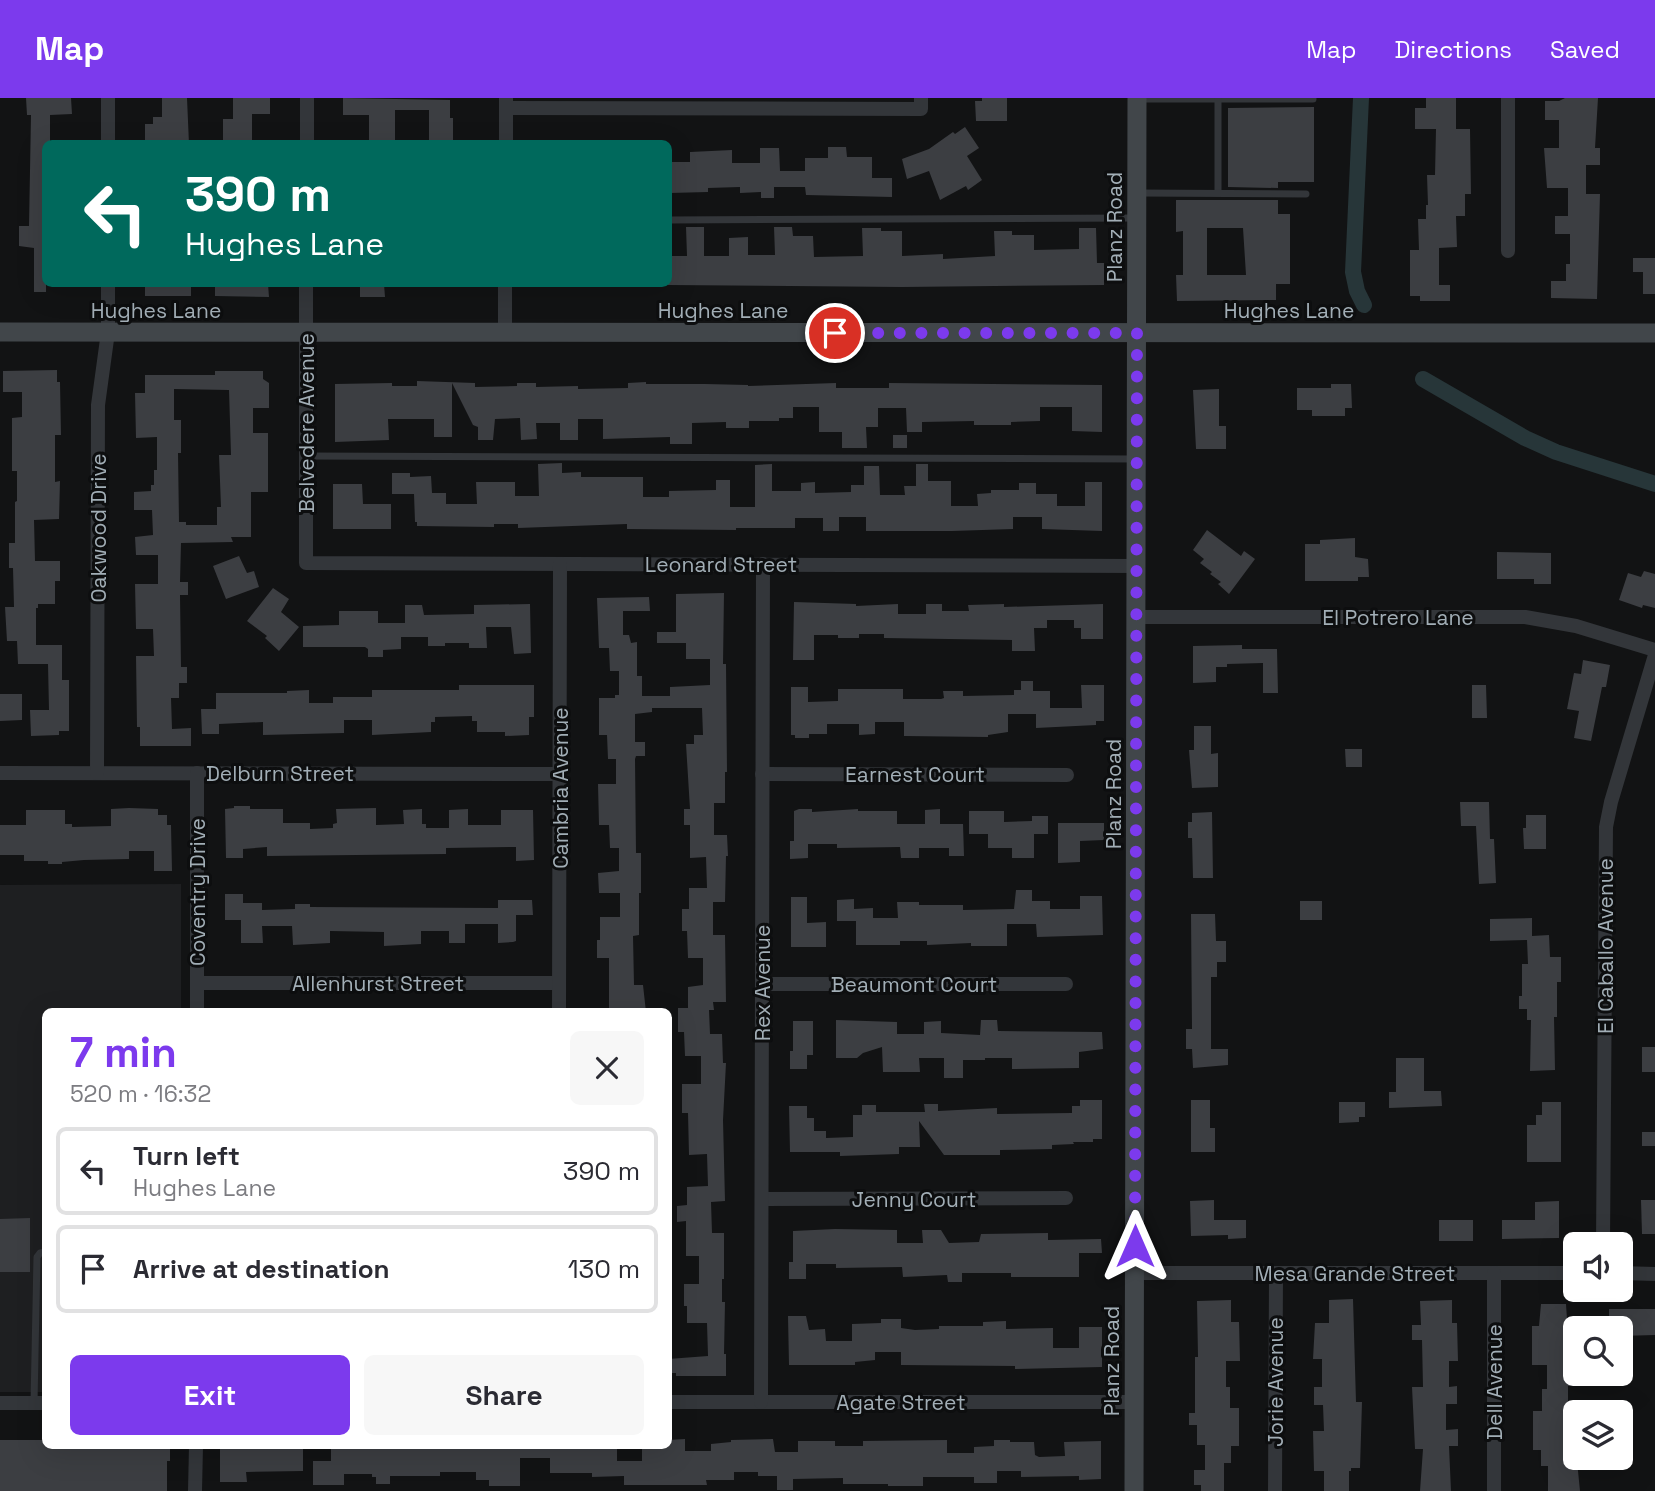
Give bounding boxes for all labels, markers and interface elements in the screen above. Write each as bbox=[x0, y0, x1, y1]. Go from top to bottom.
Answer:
text: Map bbox=[35, 28, 104, 70]
text: Map bbox=[1306, 34, 1356, 65]
text: Directions bbox=[1394, 34, 1512, 65]
text: Saved bbox=[1550, 34, 1620, 65]
text: 390 m bbox=[185, 163, 331, 225]
icon: left bbox=[70, 168, 161, 259]
street label: Planz Road bbox=[1101, 172, 1128, 282]
text: Hughes Lane bbox=[185, 224, 384, 264]
street label: Hughes Lane bbox=[91, 297, 221, 324]
street label: Hughes Lane bbox=[658, 297, 788, 324]
street label: Hughes Lane bbox=[1224, 297, 1354, 324]
pin bbox=[805, 303, 865, 363]
icon: arrive bbox=[816, 314, 854, 352]
street label: Belvedere Avenue bbox=[293, 333, 320, 513]
street label: Oakwood Drive bbox=[85, 453, 112, 603]
street label: Leonard Street bbox=[645, 551, 797, 578]
street label: El Potrero Lane bbox=[1322, 604, 1474, 631]
street label: Cambria Avenue bbox=[547, 707, 574, 869]
street label: Planz Road bbox=[1100, 739, 1127, 849]
street label: Delburn Street bbox=[206, 760, 354, 787]
street label: Earnest Court bbox=[845, 761, 985, 788]
street label: Coventry Drive bbox=[184, 818, 211, 966]
street label: El Caballo Avenue bbox=[1592, 858, 1619, 1034]
street label: Rex Avenue bbox=[749, 925, 776, 1041]
street label: Allenhurst Street bbox=[292, 970, 464, 997]
street label: Beaumont Court bbox=[831, 971, 997, 998]
text: 7 min bbox=[70, 1026, 177, 1079]
button: close bbox=[570, 1031, 644, 1105]
text: 520 m · 16:32 bbox=[70, 1079, 211, 1109]
text: Turn left bbox=[133, 1139, 240, 1173]
icon: left bbox=[74, 1152, 112, 1190]
text: 390 m bbox=[563, 1154, 640, 1188]
text: Hughes Lane bbox=[133, 1173, 276, 1203]
street label: Jenny Court bbox=[851, 1186, 977, 1213]
position arrow bbox=[1098, 1209, 1172, 1283]
map controls bbox=[1563, 1232, 1633, 1470]
button: sound bbox=[1563, 1232, 1633, 1302]
icon: arrive bbox=[74, 1250, 112, 1288]
text: Arrive at destination bbox=[133, 1252, 390, 1286]
text: 130 m bbox=[568, 1252, 640, 1286]
street label: Mesa Grande Street bbox=[1255, 1260, 1455, 1287]
street label: Planz Road bbox=[1098, 1306, 1125, 1416]
button: search bbox=[1563, 1316, 1633, 1386]
street label: Jorie Avenue bbox=[1262, 1317, 1289, 1447]
street label: Dell Avenue bbox=[1481, 1324, 1508, 1440]
button: Exit bbox=[70, 1355, 350, 1435]
button: Share bbox=[364, 1355, 644, 1435]
street label: Agate Street bbox=[836, 1389, 966, 1416]
button: layers bbox=[1563, 1400, 1633, 1470]

